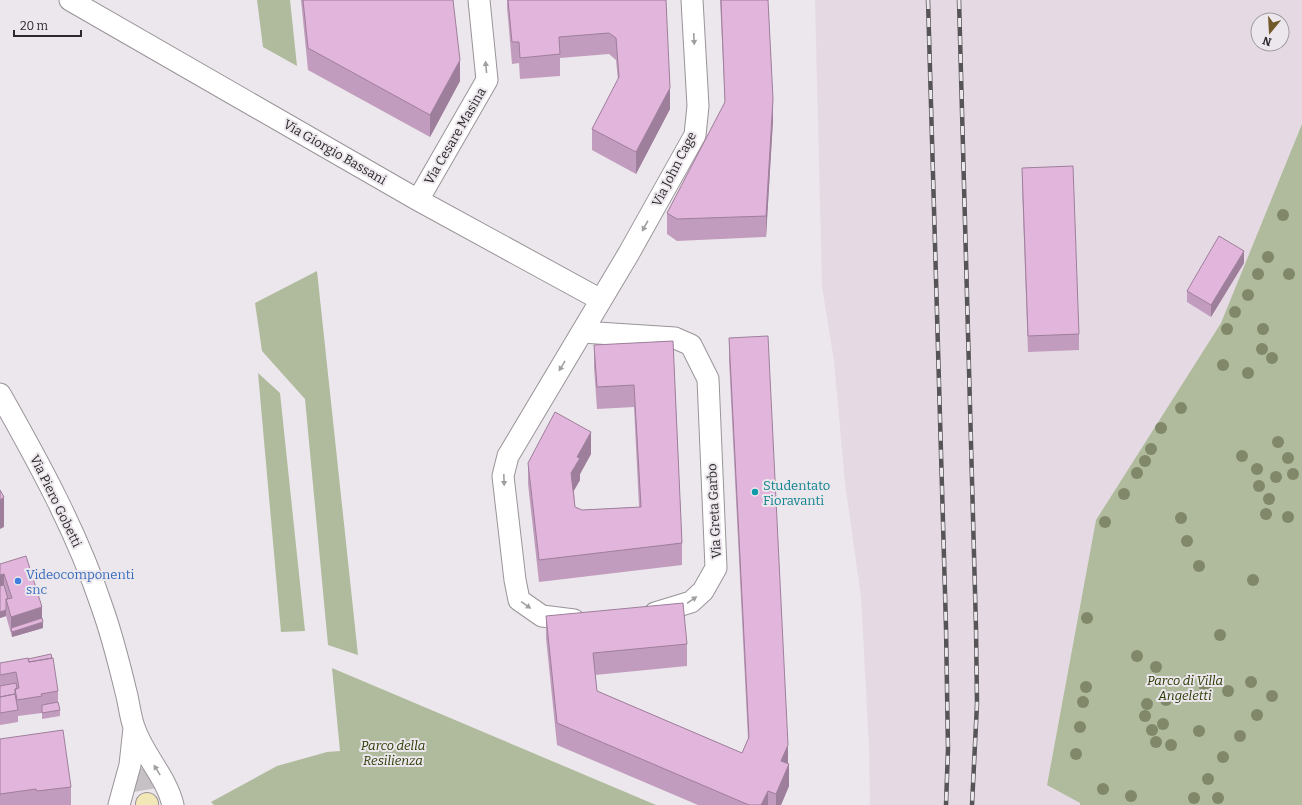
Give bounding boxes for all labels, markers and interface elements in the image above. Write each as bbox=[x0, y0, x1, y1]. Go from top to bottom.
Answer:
scale bar bbox=[14, 12, 81, 38]
north arrow bbox=[1250, 12, 1290, 52]
text: 20 m bbox=[20, 19, 49, 33]
one-way arrow bbox=[691, 33, 698, 45]
text: N bbox=[1261, 33, 1273, 49]
one-way arrow bbox=[483, 61, 489, 73]
street label: Via Cesare Masina bbox=[421, 85, 489, 187]
street label: Via Giorgio Bassani bbox=[281, 116, 389, 188]
street label: Via John Cage bbox=[649, 129, 699, 209]
one-way arrow bbox=[641, 220, 648, 232]
one-way arrow bbox=[559, 360, 566, 372]
street label: Via Piero Gobetti bbox=[27, 452, 85, 550]
street label: Via Greta Garbo bbox=[704, 463, 724, 559]
one-way arrow bbox=[501, 474, 507, 487]
place label: Studentato Fioravanti bbox=[763, 478, 830, 508]
marker: Studentato Fioravanti bbox=[750, 487, 760, 497]
place label: Videocomponenti snc bbox=[26, 567, 134, 597]
marker: Videocomponenti snc bbox=[13, 576, 23, 586]
one-way arrow bbox=[686, 596, 697, 603]
one-way arrow bbox=[521, 601, 532, 609]
park label: Parco di Villa Angeletti bbox=[1147, 673, 1223, 703]
park label: Parco della Resilienza bbox=[361, 738, 425, 768]
one-way arrow bbox=[154, 764, 161, 776]

